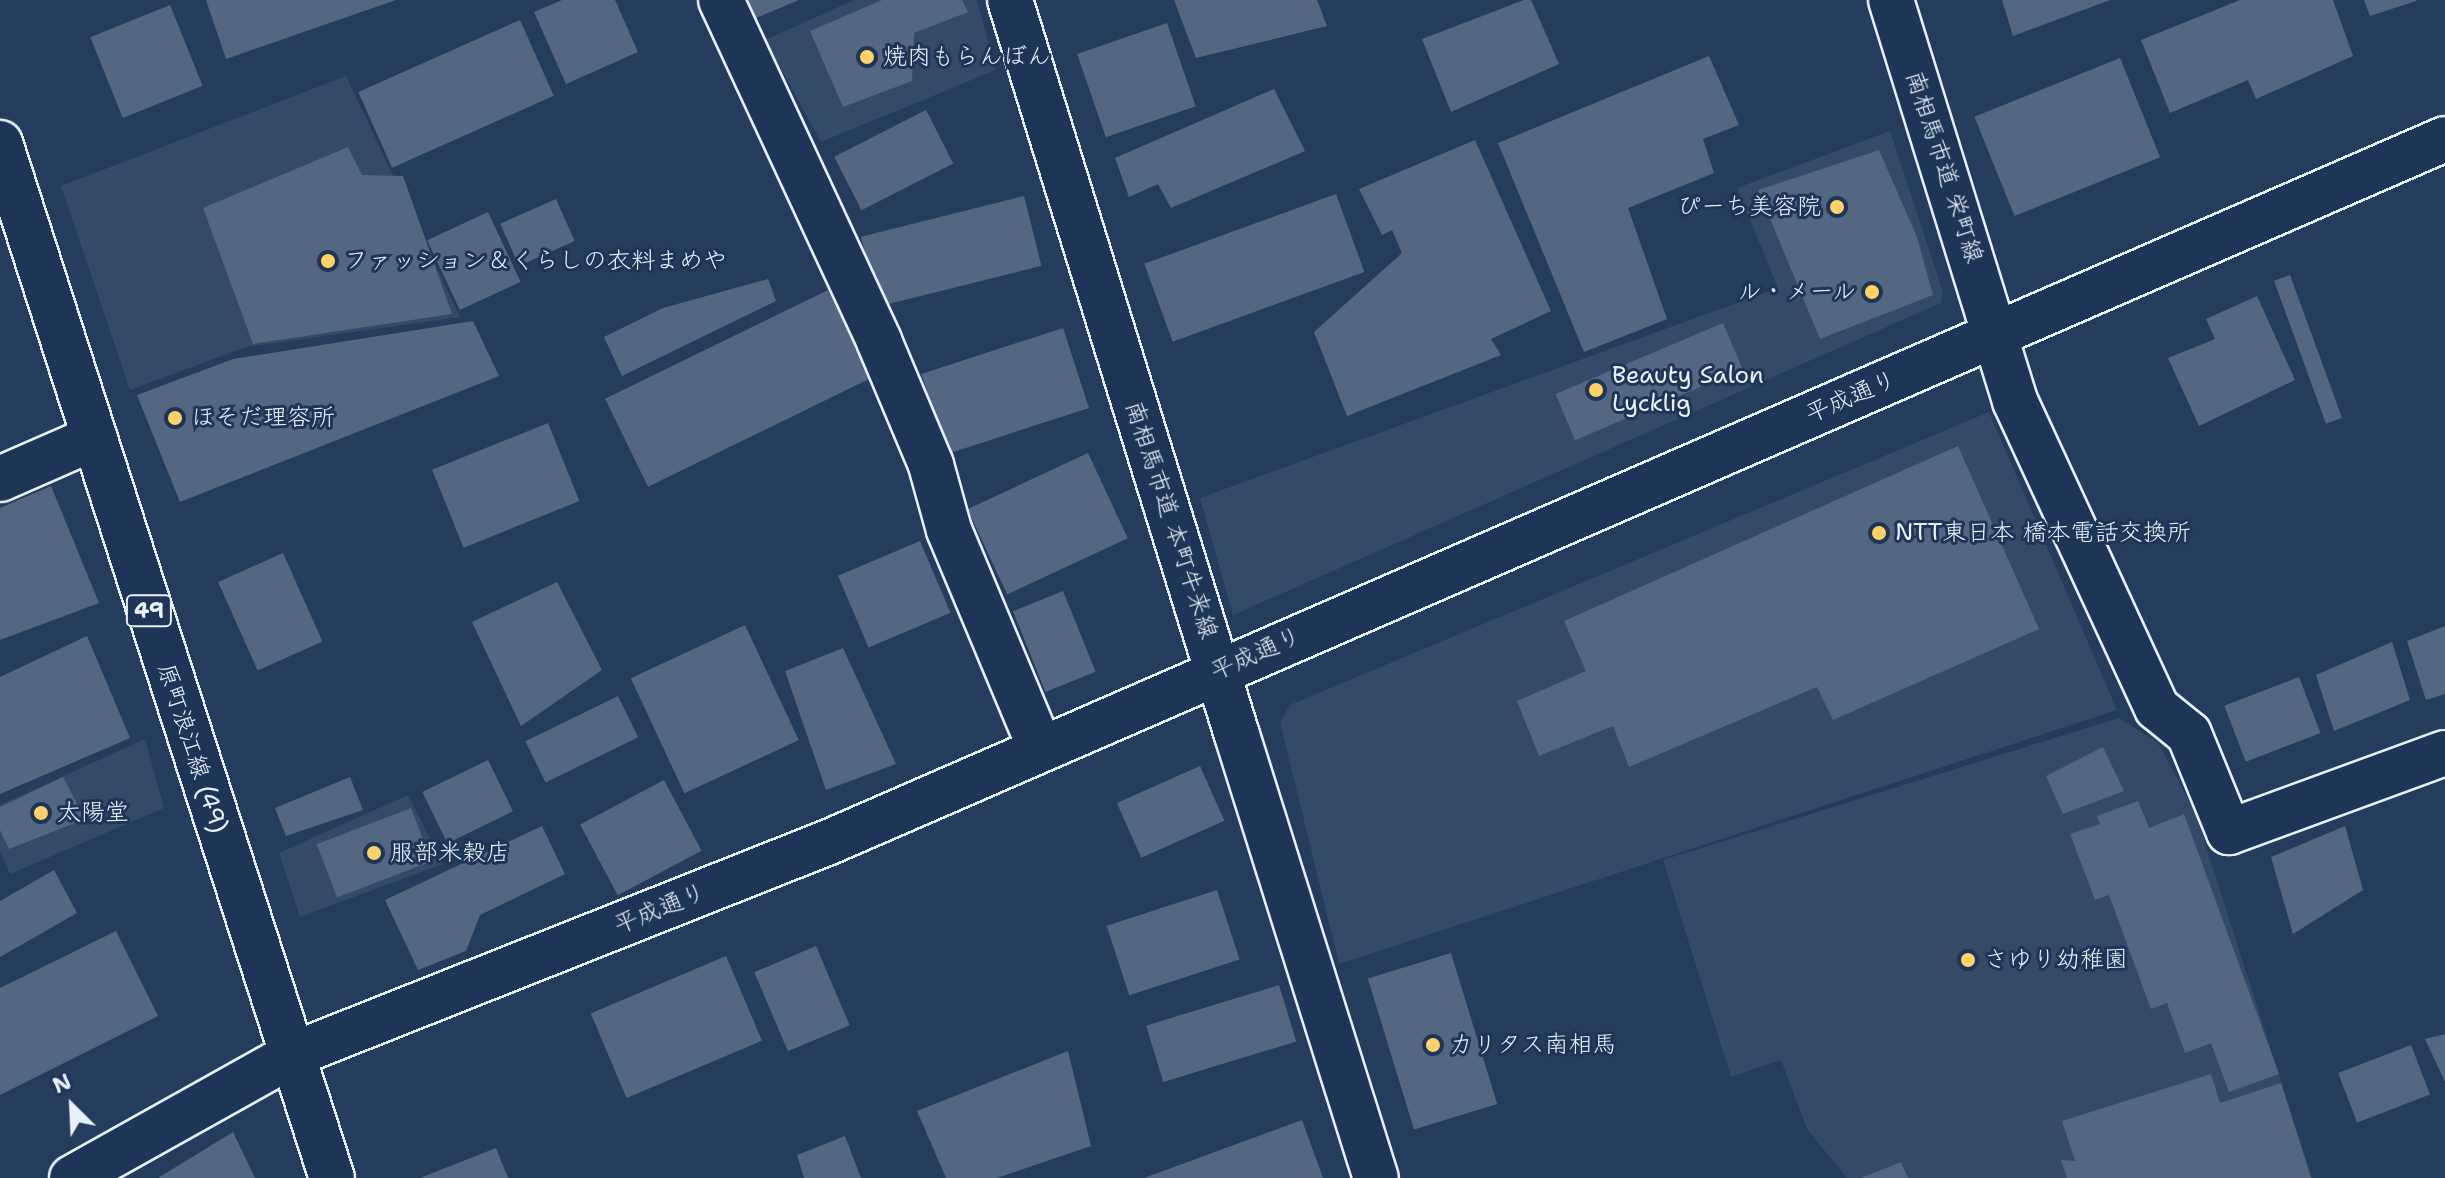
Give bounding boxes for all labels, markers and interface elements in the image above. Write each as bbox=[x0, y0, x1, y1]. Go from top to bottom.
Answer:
place label: 焼肉もらんぼん bbox=[883, 43, 1051, 71]
marker: 焼肉もらんぼん bbox=[858, 48, 876, 66]
street label: 南相馬市道 栄町線 bbox=[1899, 67, 1989, 267]
place label: ぴーち美容院 bbox=[1677, 193, 1821, 221]
marker: ぴーち美容院 bbox=[1828, 198, 1846, 216]
place label: ファッション＆くらしの衣料まめや bbox=[344, 247, 728, 275]
marker: ファッション＆くらしの衣料まめや bbox=[319, 252, 337, 270]
place label: ル・メール bbox=[1736, 278, 1856, 306]
marker: ル・メール bbox=[1863, 283, 1881, 301]
place label: Beauty Salon Lycklig bbox=[1612, 362, 1764, 418]
street label: 平成通り bbox=[1801, 365, 1901, 429]
marker: Beauty Salon Lycklig bbox=[1587, 381, 1605, 399]
street label: 南相馬市道 本町牛来線 bbox=[1119, 398, 1223, 642]
place label: ほそだ理容所 bbox=[191, 404, 335, 432]
marker: ほそだ理容所 bbox=[166, 409, 184, 427]
place label: NTT東日本 橋本電話交換所 bbox=[1895, 519, 2191, 547]
marker: NTT東日本 橋本電話交換所 bbox=[1870, 524, 1888, 542]
road number: 49 bbox=[125, 593, 173, 629]
street label: 平成通り bbox=[1206, 621, 1306, 687]
street label: 原町浪江線 (49) bbox=[151, 659, 233, 837]
place label: 太陽堂 bbox=[57, 799, 129, 827]
marker: 太陽堂 bbox=[32, 804, 50, 822]
place label: 服部米穀店 bbox=[390, 839, 510, 867]
marker: 服部米穀店 bbox=[365, 844, 383, 862]
street label: 平成通り bbox=[610, 878, 710, 940]
place label: さゆり幼稚園 bbox=[1984, 946, 2128, 974]
marker: さゆり幼稚園 bbox=[1959, 951, 1977, 969]
place label: カリタス南相馬 bbox=[1449, 1031, 1617, 1059]
marker: カリタス南相馬 bbox=[1424, 1036, 1442, 1054]
north arrow bbox=[32, 1066, 112, 1146]
text: N bbox=[48, 1067, 76, 1100]

